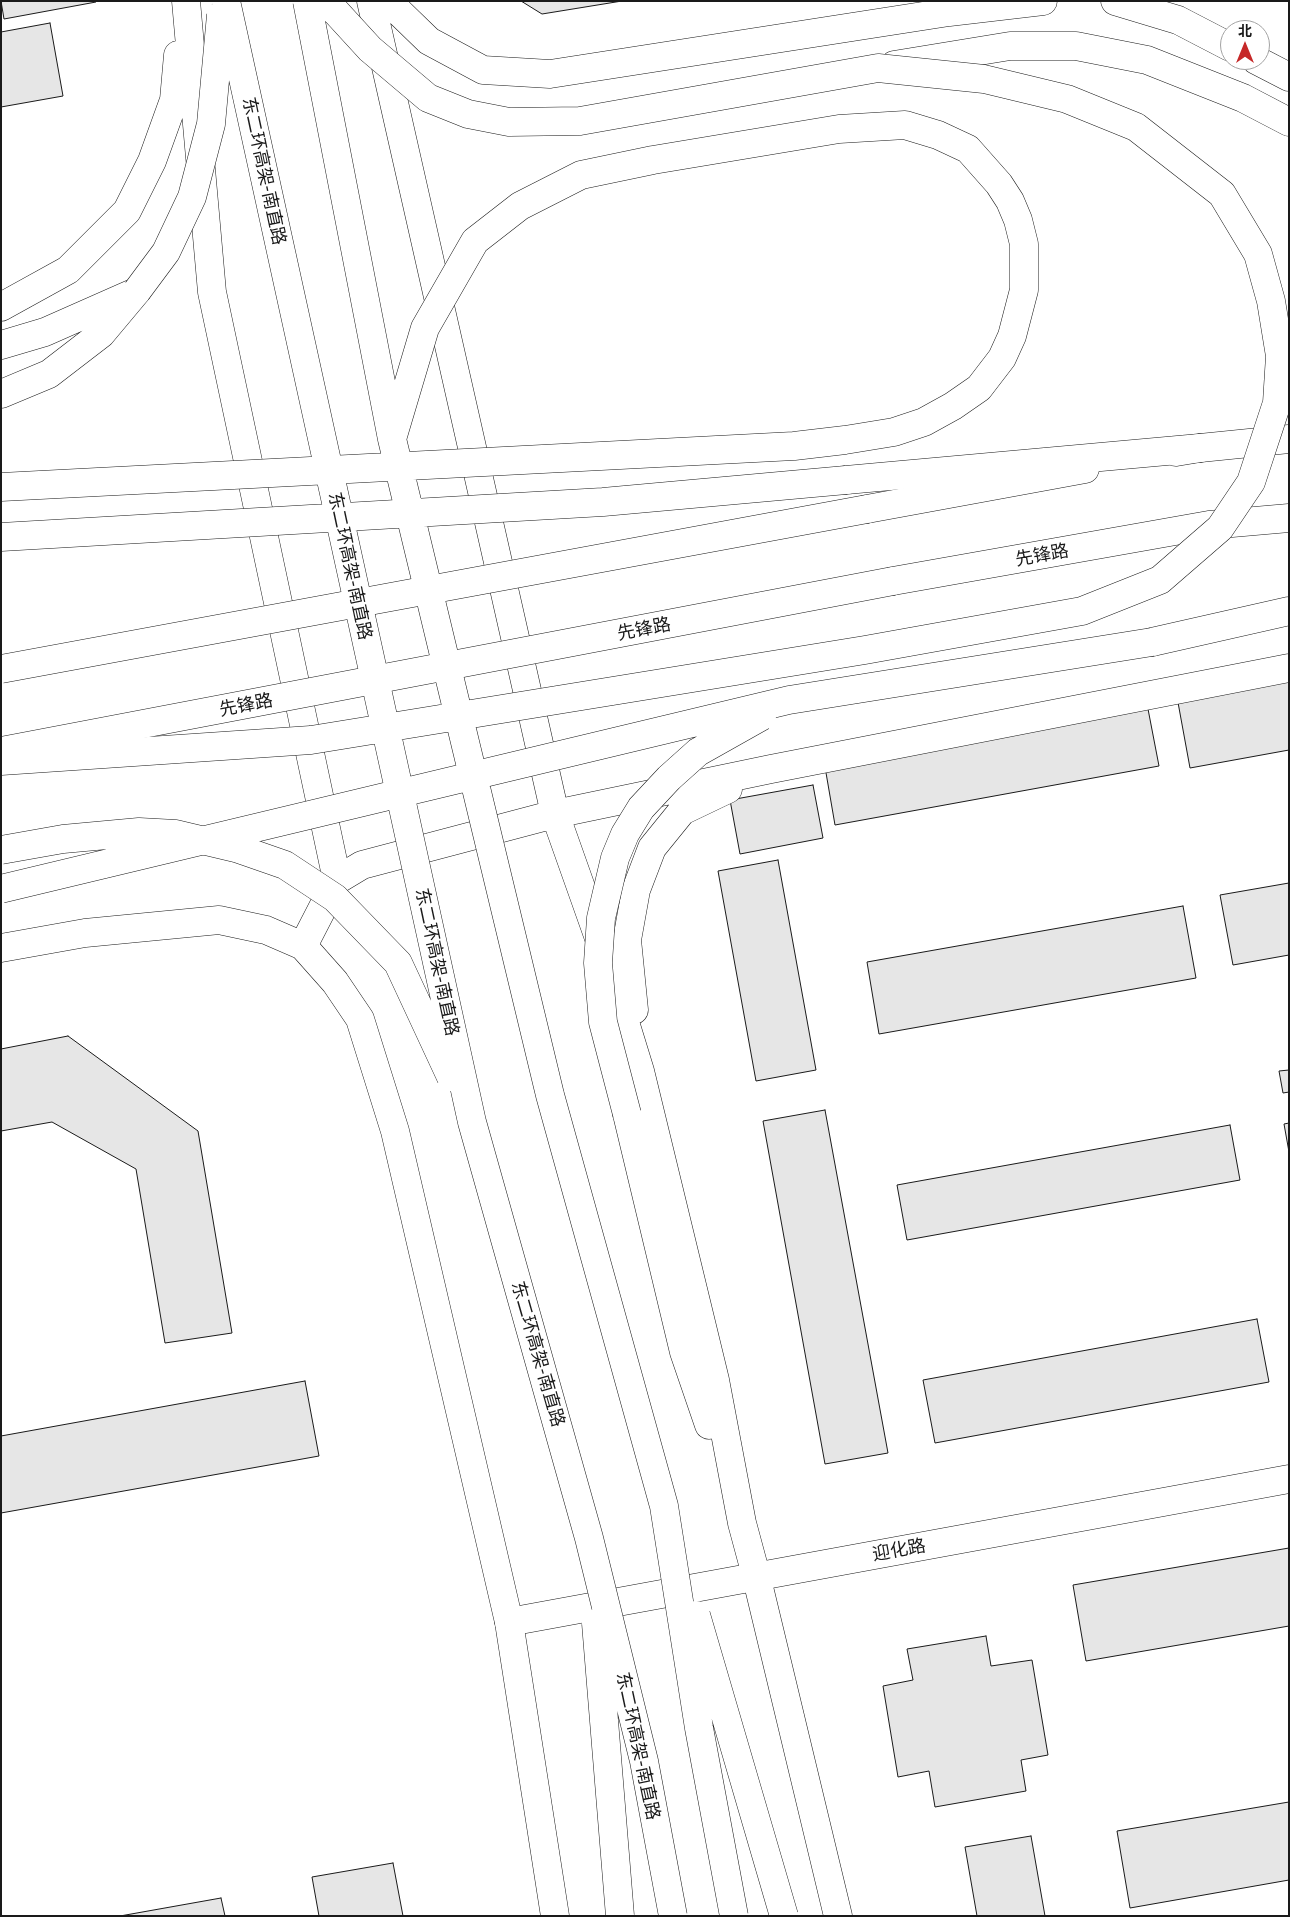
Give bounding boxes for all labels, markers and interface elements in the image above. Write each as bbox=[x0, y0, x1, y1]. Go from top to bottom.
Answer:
north arrow bbox=[1220, 20, 1270, 70]
text: 北 bbox=[1238, 22, 1252, 39]
street label: 东二环高架-南直路 bbox=[238, 95, 290, 247]
street label: 东二环高架-南直路 bbox=[324, 490, 376, 642]
street label: 先锋路 bbox=[1014, 540, 1070, 570]
street label: 先锋路 bbox=[615, 613, 673, 645]
street label: 先锋路 bbox=[217, 689, 275, 721]
street label: 东二环高架-南直路 bbox=[411, 886, 463, 1038]
street label: 东二环高架-南直路 bbox=[507, 1279, 569, 1429]
street label: 迎化路 bbox=[871, 1535, 927, 1565]
street label: 东二环高架-南直路 bbox=[612, 1670, 664, 1822]

